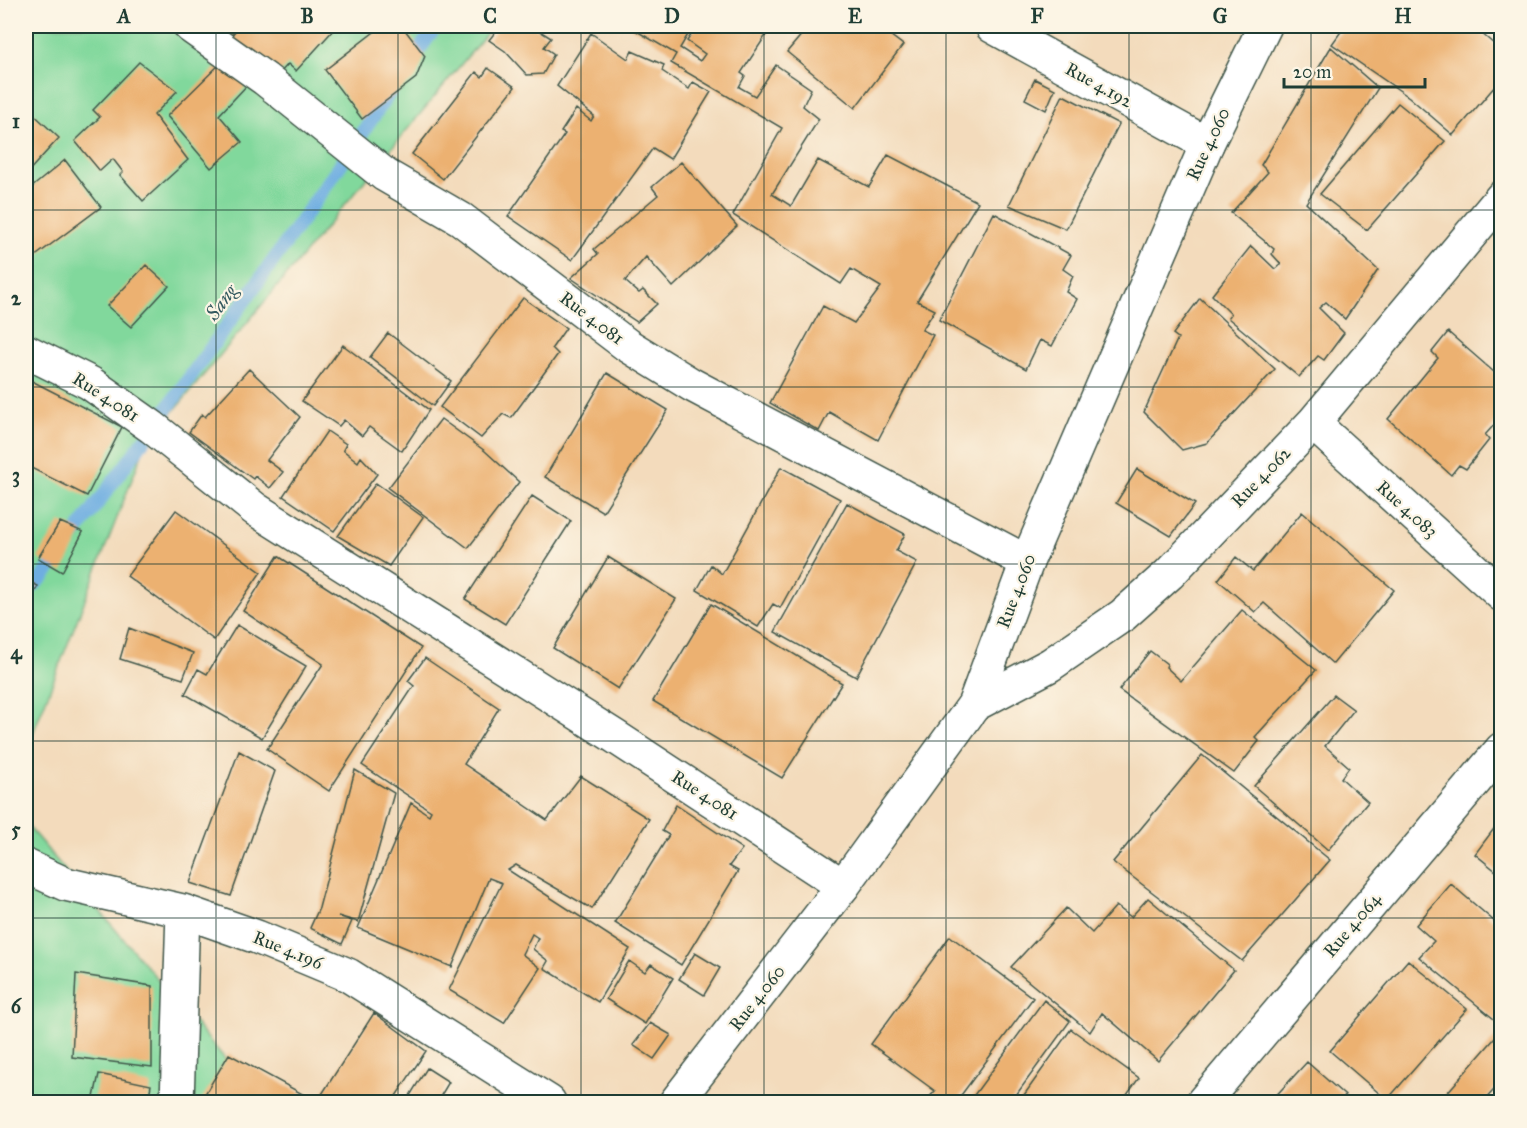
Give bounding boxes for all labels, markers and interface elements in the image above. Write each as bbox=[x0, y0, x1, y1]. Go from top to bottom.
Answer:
text: A bbox=[115, 4, 131, 28]
text: B bbox=[300, 4, 314, 28]
text: C bbox=[483, 4, 497, 28]
text: D bbox=[664, 4, 680, 28]
text: E bbox=[848, 4, 863, 28]
text: F bbox=[1030, 4, 1044, 28]
text: G bbox=[1213, 4, 1228, 28]
text: H bbox=[1394, 4, 1412, 28]
scale bar bbox=[1284, 51, 1425, 89]
street label: Rue 4.192 bbox=[1062, 58, 1136, 112]
text: 20 m bbox=[1293, 61, 1331, 83]
street label: Rue 4.060 bbox=[1182, 104, 1234, 184]
text: 1 bbox=[12, 109, 20, 133]
water label: Sang bbox=[199, 278, 243, 325]
text: 2 bbox=[11, 286, 22, 310]
street label: Rue 4.081 bbox=[556, 287, 628, 349]
street label: Rue 4.081 bbox=[69, 367, 143, 427]
street label: Rue 4.062 bbox=[1227, 442, 1295, 512]
text: 3 bbox=[12, 463, 20, 488]
street label: Rue 4.083 bbox=[1372, 476, 1442, 542]
street label: Rue 4.060 bbox=[992, 551, 1040, 631]
text: 4 bbox=[10, 640, 22, 665]
street label: Rue 4.081 bbox=[668, 765, 742, 825]
text: 5 bbox=[11, 817, 21, 841]
street label: Rue 4.064 bbox=[1319, 888, 1386, 962]
street label: Rue 4.196 bbox=[250, 926, 327, 974]
street label: Rue 4.060 bbox=[724, 961, 790, 1035]
text: 6 bbox=[11, 994, 23, 1018]

